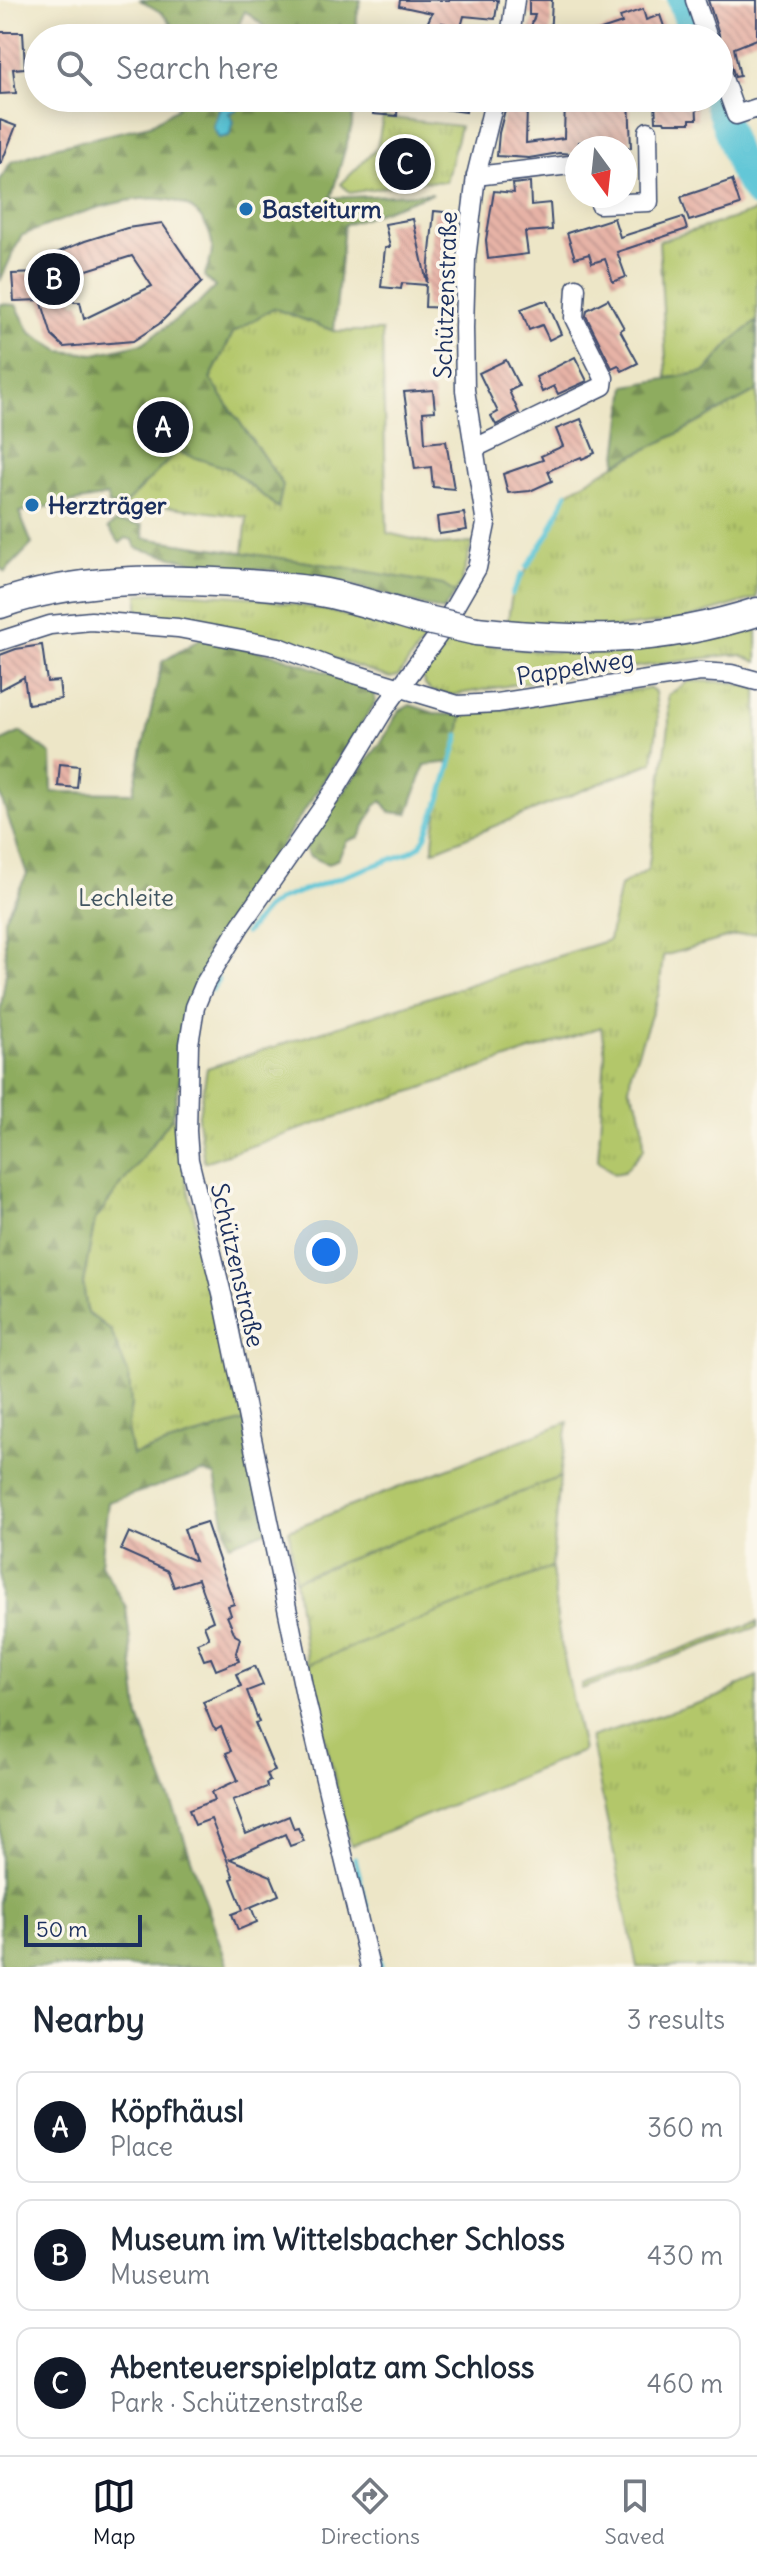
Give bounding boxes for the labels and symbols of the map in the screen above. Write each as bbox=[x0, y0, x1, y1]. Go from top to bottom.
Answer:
pin: C bbox=[379, 134, 431, 194]
north arrow bbox=[565, 136, 637, 208]
place label: Basteiturm bbox=[262, 194, 381, 224]
marker: Basteiturm bbox=[237, 200, 255, 218]
street label: Schützenstraße bbox=[427, 211, 463, 379]
pin: B bbox=[28, 249, 80, 309]
pin: A bbox=[137, 397, 189, 457]
place label: Herzträger bbox=[48, 490, 167, 520]
marker: Herzträger bbox=[23, 496, 41, 514]
street label: Pappelweg bbox=[514, 643, 636, 691]
park label: Lechleite bbox=[78, 882, 174, 912]
street label: Schützenstraße bbox=[205, 1180, 271, 1350]
your location bbox=[306, 1232, 346, 1272]
scale bar bbox=[24, 1911, 142, 1947]

